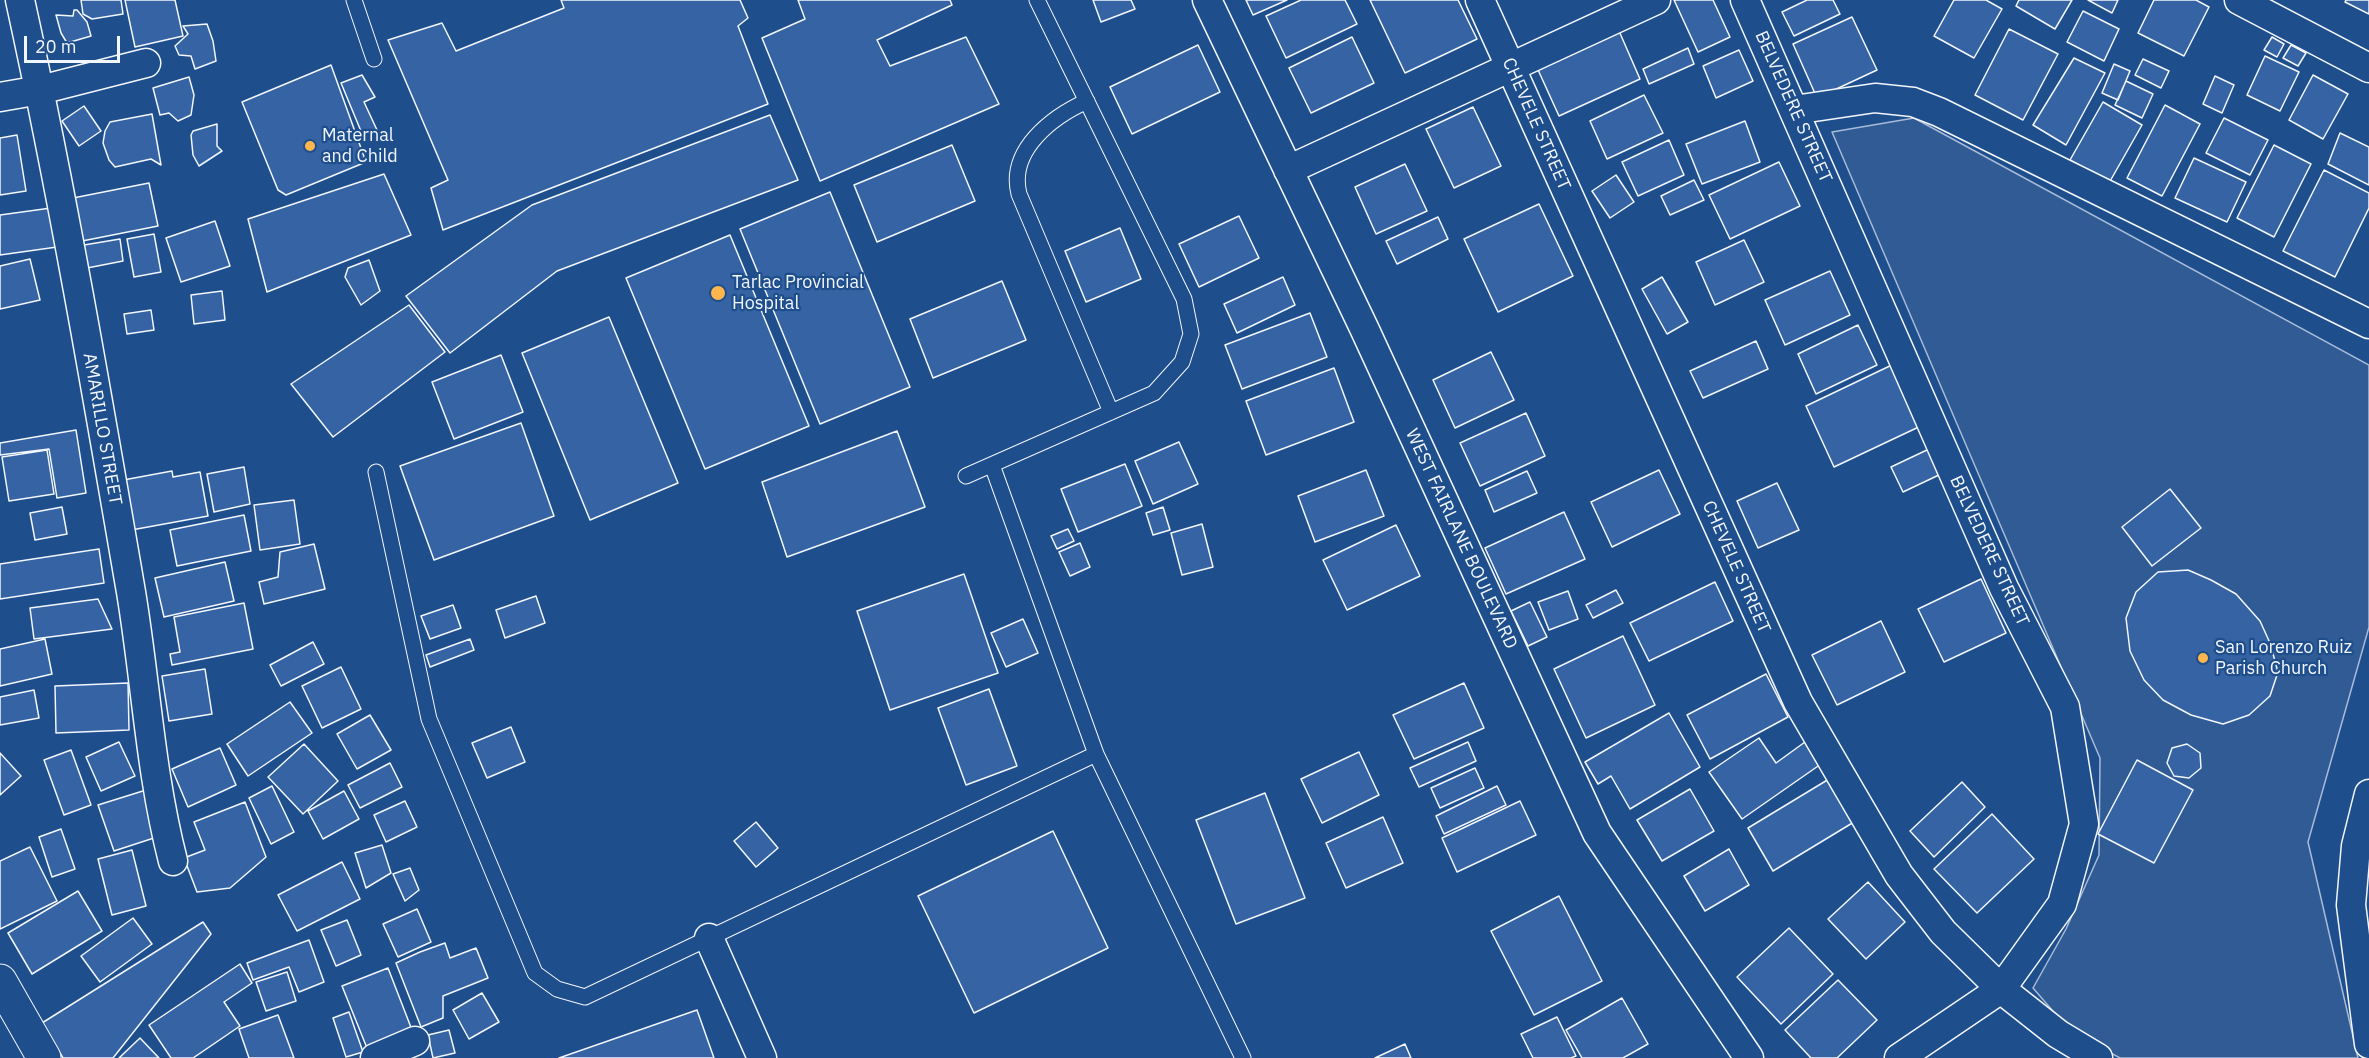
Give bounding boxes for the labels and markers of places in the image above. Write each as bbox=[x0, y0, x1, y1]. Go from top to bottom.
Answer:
place label: Maternal and Child bbox=[322, 125, 398, 168]
marker: Maternal and Child bbox=[303, 139, 317, 153]
place label: Tarlac Provincial Hospital bbox=[732, 272, 864, 314]
marker: Tarlac Provincial Hospital bbox=[709, 284, 727, 302]
place label: San Lorenzo Ruiz Parish Church bbox=[2215, 637, 2352, 680]
marker: San Lorenzo Ruiz Parish Church bbox=[2196, 651, 2210, 665]

